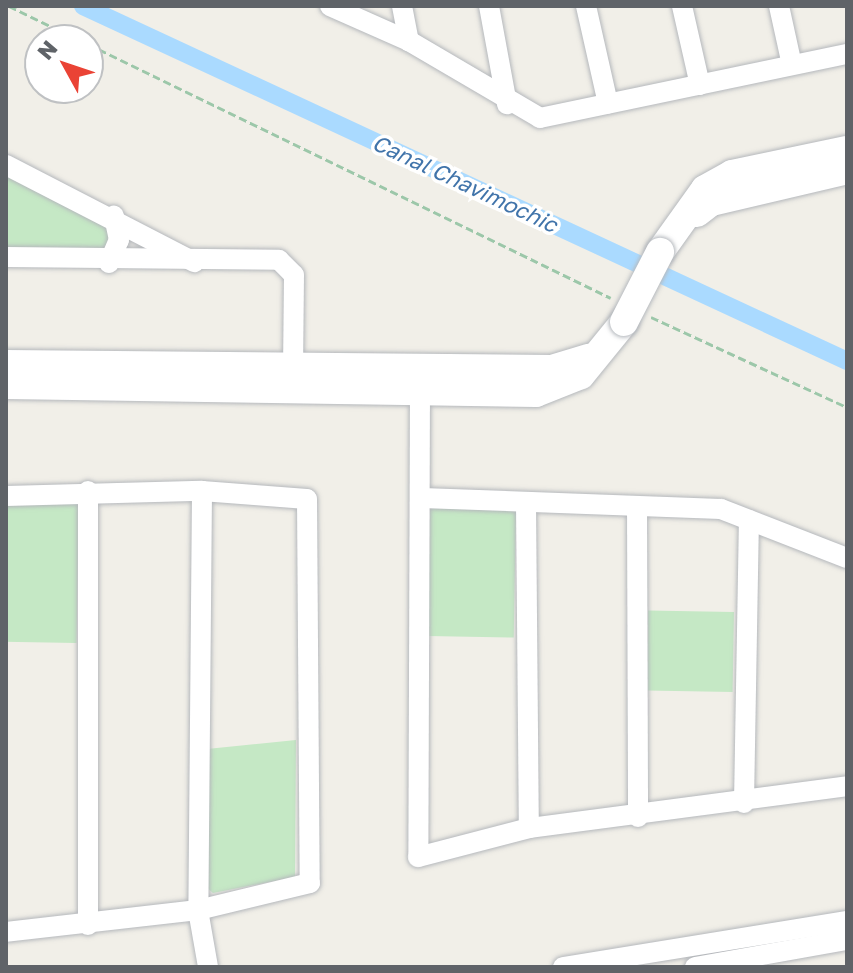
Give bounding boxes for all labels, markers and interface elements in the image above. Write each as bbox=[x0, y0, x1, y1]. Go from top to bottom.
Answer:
north arrow bbox=[24, 24, 104, 104]
text: N bbox=[31, 34, 62, 65]
water label: Canal Chavimochic bbox=[368, 129, 562, 237]

